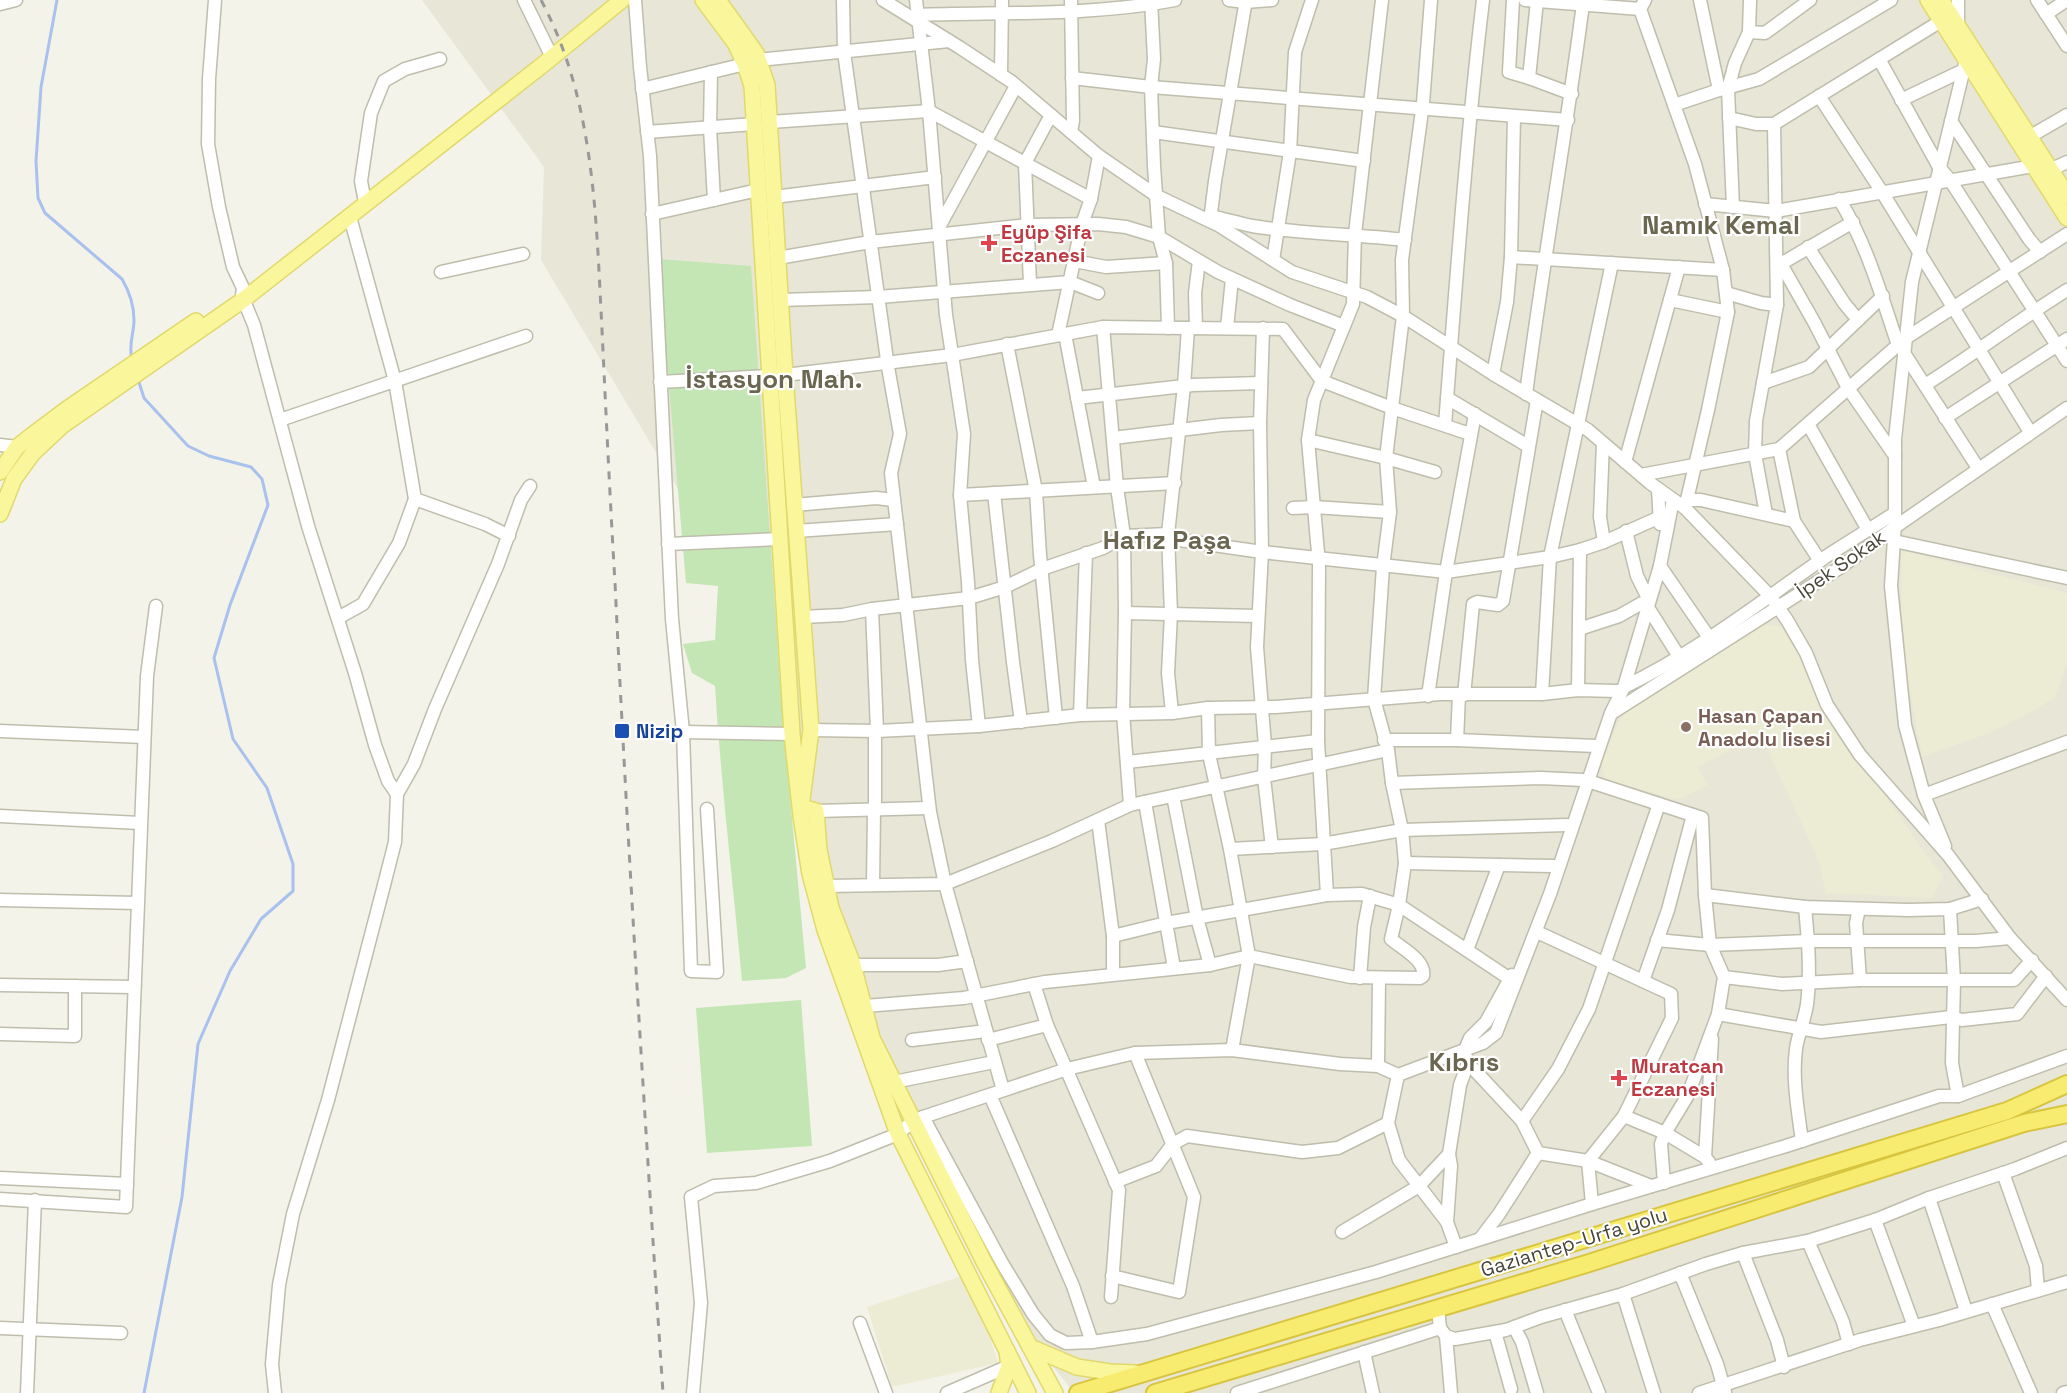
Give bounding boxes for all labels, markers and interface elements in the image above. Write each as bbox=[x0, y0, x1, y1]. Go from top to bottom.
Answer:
district label: Namık Kemal bbox=[1642, 208, 1800, 242]
place label: Eyüp Şifa Eczanesi bbox=[1001, 219, 1093, 268]
marker: Eyüp Şifa Eczanesi bbox=[982, 236, 996, 250]
district label: İstasyon Mah. bbox=[686, 362, 862, 396]
district label: Hafız Paşa bbox=[1103, 523, 1231, 557]
street label: İpek Sokak bbox=[1791, 524, 1891, 604]
place label: Hasan Çapan Anadolu lisesi bbox=[1698, 703, 1831, 752]
place label: Nizip bbox=[636, 718, 683, 744]
marker: Hasan Çapan Anadolu lisesi bbox=[1679, 720, 1693, 734]
marker: Nizip bbox=[613, 722, 631, 740]
district label: Kıbrıs bbox=[1429, 1045, 1499, 1079]
place label: Muratcan Eczanesi bbox=[1631, 1053, 1724, 1102]
marker: Muratcan Eczanesi bbox=[1612, 1071, 1626, 1085]
street label: Gaziantep-Urfa yolu bbox=[1477, 1201, 1671, 1283]

